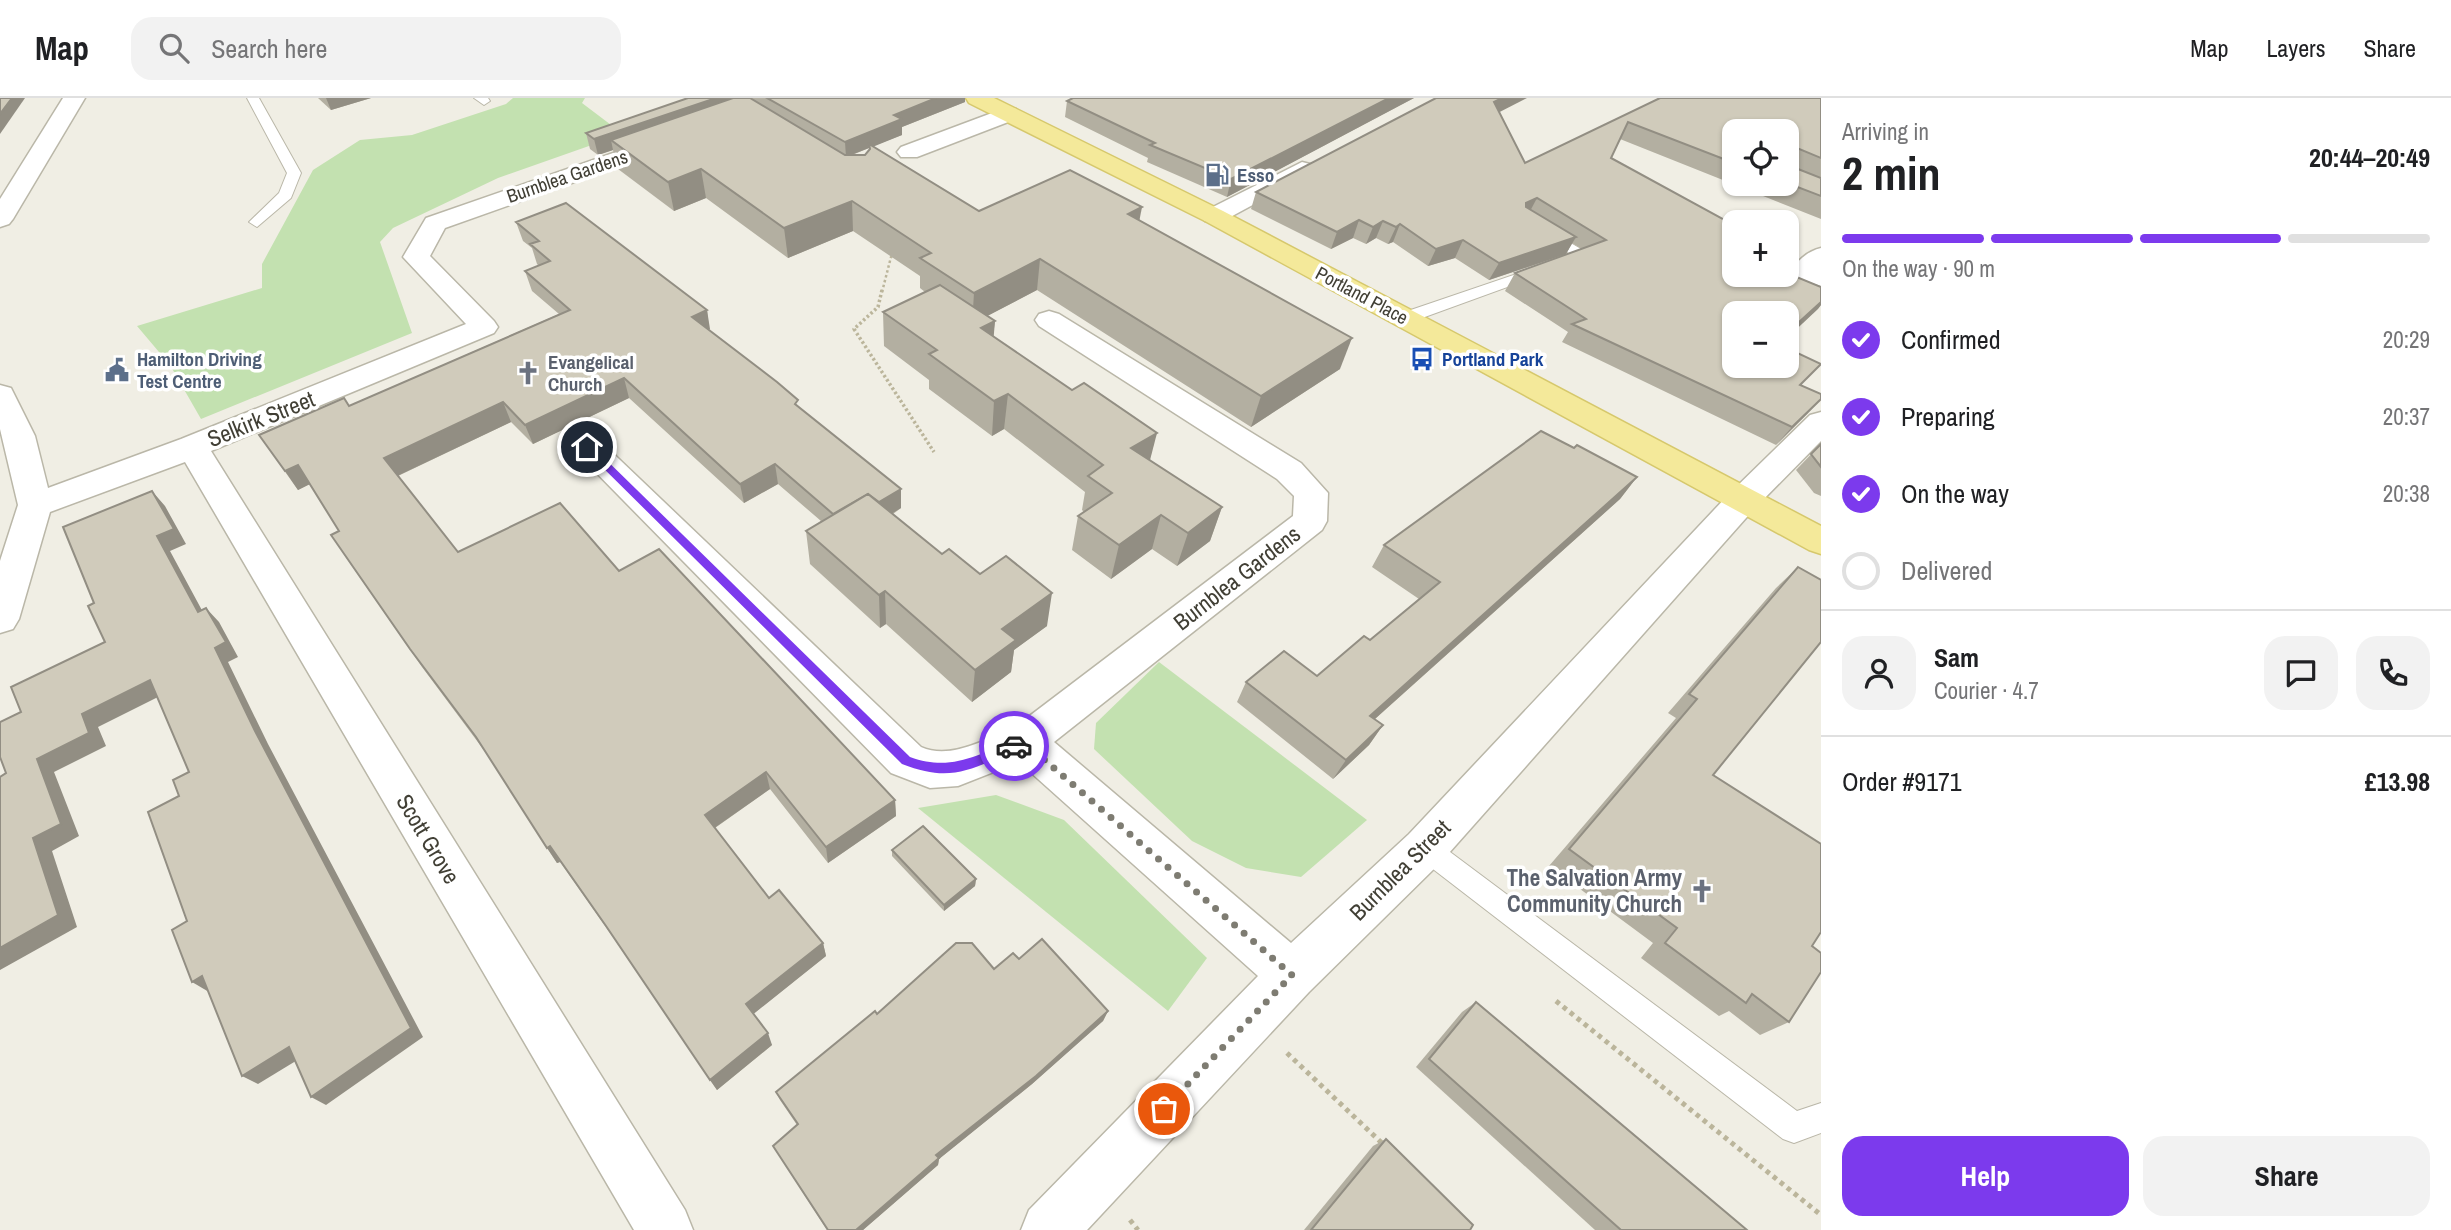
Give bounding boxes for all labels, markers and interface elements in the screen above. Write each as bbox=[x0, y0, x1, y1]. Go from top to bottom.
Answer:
search box bbox=[131, 17, 621, 80]
text: Map bbox=[35, 26, 89, 70]
icon: search bbox=[155, 29, 193, 67]
text: Search here bbox=[211, 31, 327, 66]
text: Map bbox=[2190, 32, 2228, 64]
text: Layers bbox=[2266, 32, 2325, 64]
text: Share bbox=[2363, 32, 2416, 64]
text: Arriving in bbox=[1842, 116, 1929, 147]
map controls bbox=[1722, 119, 1799, 378]
button: locate bbox=[1722, 119, 1799, 196]
text: 20:44–20:49 bbox=[2309, 140, 2430, 175]
text: 2 min bbox=[1842, 142, 1941, 204]
street label: Burnblea Gardens bbox=[503, 143, 631, 209]
fuel station icon: Esso bbox=[1203, 161, 1231, 189]
place label: Esso bbox=[1237, 162, 1274, 188]
button: + bbox=[1722, 210, 1799, 287]
text: On the way · 90 m bbox=[1842, 253, 1995, 284]
street label: Portland Place bbox=[1311, 260, 1413, 330]
button: − bbox=[1722, 301, 1799, 378]
icon: check bbox=[1842, 321, 1880, 359]
text: Confirmed bbox=[1901, 322, 2001, 357]
text: 20:29 bbox=[2383, 324, 2430, 355]
bus stop icon: Portland Park bbox=[1408, 345, 1436, 373]
place label: Hamilton Driving Test Centre bbox=[137, 346, 262, 394]
place label: Portland Park bbox=[1442, 346, 1544, 372]
place label: Evangelical Church bbox=[548, 349, 634, 397]
public building icon: Hamilton Driving Test Centre bbox=[103, 356, 131, 384]
church icon: Evangelical Church bbox=[514, 359, 542, 387]
street label: Selkirk Street bbox=[203, 383, 319, 454]
icon: check bbox=[1842, 398, 1880, 436]
text: Preparing bbox=[1901, 399, 1995, 434]
text: 20:37 bbox=[2383, 401, 2430, 432]
pin bbox=[557, 417, 617, 477]
icon: home bbox=[568, 428, 606, 466]
icon: check bbox=[1842, 475, 1880, 513]
text: On the way bbox=[1901, 476, 2009, 511]
text: 20:38 bbox=[2383, 478, 2430, 509]
street label: Burnblea Gardens bbox=[1167, 518, 1307, 637]
text: Delivered bbox=[1901, 553, 1992, 588]
button: person bbox=[1842, 636, 1916, 710]
button: chat bbox=[2264, 636, 2338, 710]
button: phone bbox=[2356, 636, 2430, 710]
text: Sam bbox=[1934, 640, 1979, 675]
text: Courier · 4.7 bbox=[1934, 675, 2039, 706]
courier bbox=[979, 711, 1049, 781]
icon: car bbox=[995, 727, 1033, 765]
text: Order #9171 bbox=[1842, 764, 1962, 799]
text: £13.98 bbox=[2365, 764, 2430, 799]
street label: Scott Grove bbox=[389, 788, 467, 889]
street label: Burnblea Street bbox=[1342, 812, 1457, 927]
place label: The Salvation Army Community Church bbox=[1507, 862, 1683, 919]
church icon: The Salvation Army Community Church bbox=[1688, 877, 1716, 905]
pin bbox=[1134, 1079, 1194, 1139]
icon: bag bbox=[1145, 1090, 1183, 1128]
button: Help bbox=[1842, 1136, 2129, 1216]
button: Share bbox=[2143, 1136, 2430, 1216]

